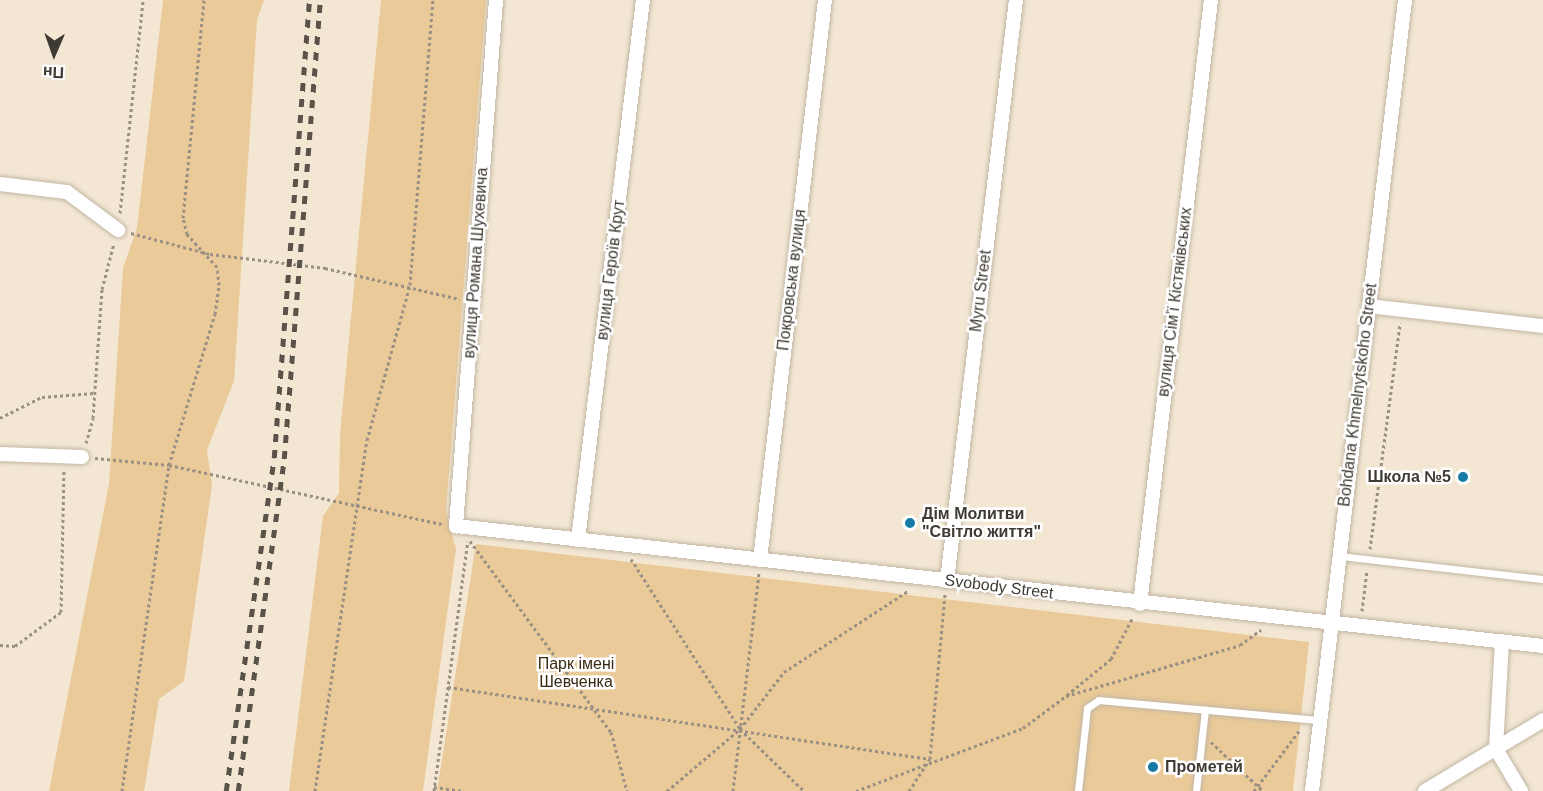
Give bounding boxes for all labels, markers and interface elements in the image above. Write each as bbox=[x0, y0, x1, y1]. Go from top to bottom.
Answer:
north arrow bbox=[24, 24, 84, 84]
text: Пн bbox=[42, 64, 64, 81]
street label: вулиця Романа Шухевича bbox=[460, 167, 492, 359]
street label: вулиця Героїв Крут bbox=[593, 199, 629, 341]
street label: вулиця Сімʼї Кістяківських bbox=[1154, 206, 1196, 398]
street label: Покровська вулиця bbox=[774, 208, 810, 352]
street label: Myru Street bbox=[966, 249, 996, 333]
street label: Bohdana Khmelnytskoho Street bbox=[1335, 282, 1381, 508]
place label: Школа №5 bbox=[1368, 467, 1451, 487]
marker: Школа №5 bbox=[1456, 470, 1470, 484]
place label: Дім Молитви "Світло життя" bbox=[922, 504, 1041, 542]
marker: Дім Молитви "Світло життя" bbox=[903, 516, 917, 530]
street label: Svobody Street bbox=[944, 571, 1054, 603]
park label: Парк імені Шевченка bbox=[538, 654, 614, 692]
place label: Прометей bbox=[1165, 757, 1243, 777]
marker: Прометей bbox=[1146, 760, 1160, 774]

